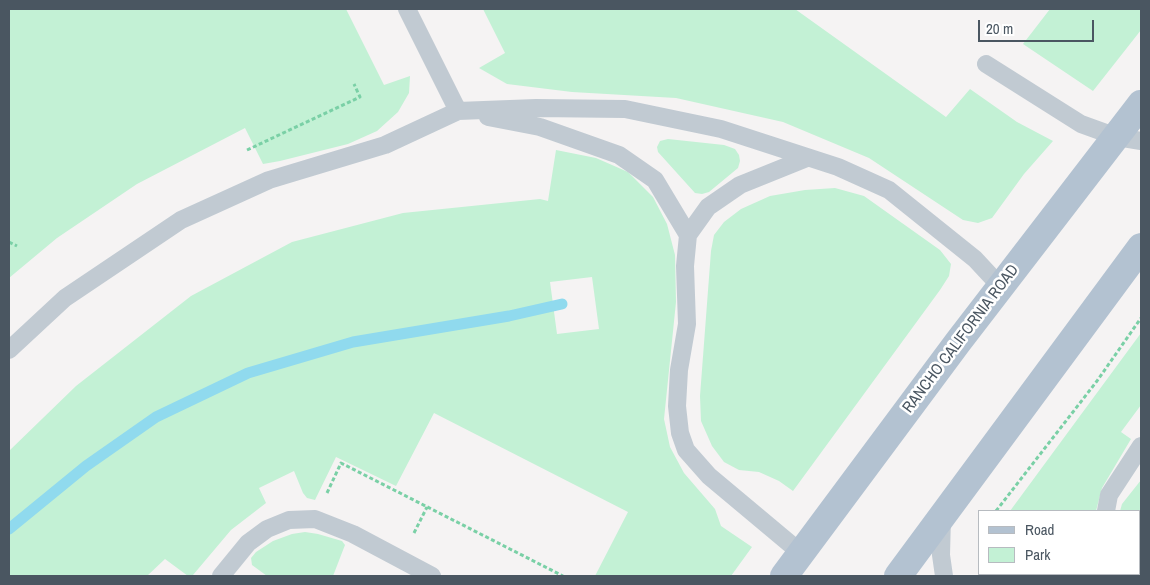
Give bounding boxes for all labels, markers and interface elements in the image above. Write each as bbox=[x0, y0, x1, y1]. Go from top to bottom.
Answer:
scale bar bbox=[980, 10, 1096, 42]
text: 20 m bbox=[986, 18, 1013, 39]
street label: RANCHO CALIFORNIA ROAD bbox=[899, 261, 1023, 417]
legend bbox=[978, 510, 1140, 575]
text: Road bbox=[1025, 519, 1054, 540]
text: Park bbox=[1025, 544, 1050, 565]

